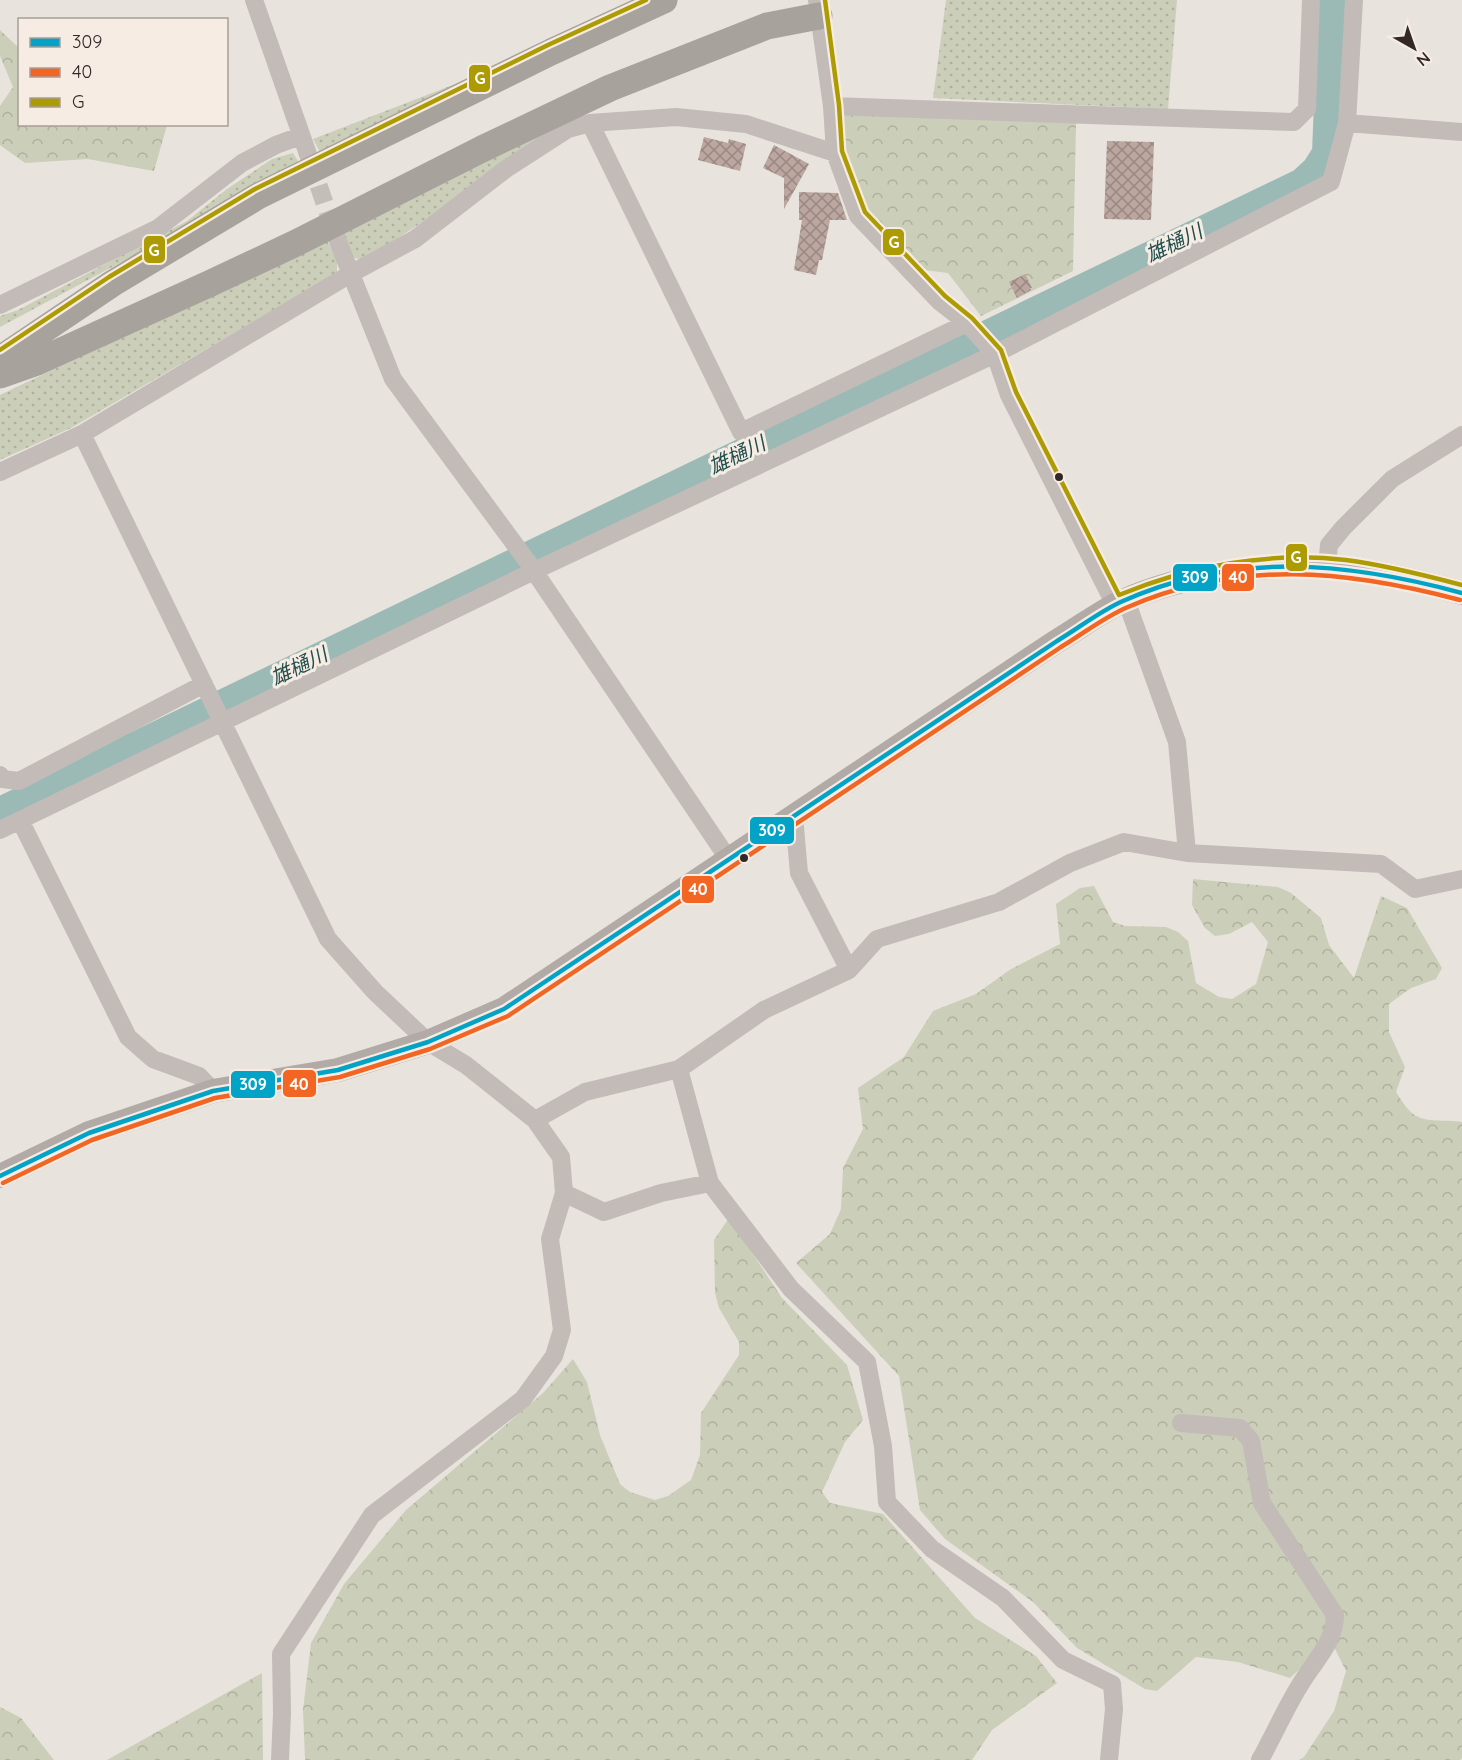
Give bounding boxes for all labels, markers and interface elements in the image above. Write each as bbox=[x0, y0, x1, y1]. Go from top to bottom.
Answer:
legend bbox=[18, 18, 228, 126]
north arrow bbox=[1384, 18, 1444, 78]
text: 309 bbox=[72, 30, 102, 53]
text: N bbox=[1413, 48, 1435, 71]
text: 40 bbox=[72, 60, 92, 83]
line badge: G bbox=[468, 64, 491, 93]
text: G bbox=[474, 68, 486, 88]
text: G bbox=[72, 90, 85, 113]
water label: 雄樋川 bbox=[1141, 217, 1208, 267]
line badge: G bbox=[882, 228, 905, 256]
text: G bbox=[888, 232, 900, 252]
line badge: G bbox=[143, 235, 166, 264]
text: G bbox=[148, 240, 160, 260]
water label: 雄樋川 bbox=[704, 429, 771, 479]
unlabelled marker bbox=[1053, 471, 1065, 483]
line badge: G bbox=[1285, 543, 1308, 572]
text: G bbox=[1290, 547, 1302, 567]
line badge: 309 bbox=[1172, 563, 1218, 592]
line badge: 40 bbox=[1221, 563, 1255, 592]
text: 309 bbox=[1181, 567, 1209, 587]
text: 40 bbox=[1228, 567, 1248, 587]
water label: 雄樋川 bbox=[266, 640, 333, 690]
line badge: 309 bbox=[749, 816, 795, 845]
text: 309 bbox=[758, 820, 786, 840]
unlabelled marker bbox=[738, 852, 750, 864]
line badge: 40 bbox=[681, 875, 715, 904]
text: 40 bbox=[688, 879, 708, 899]
line badge: 40 bbox=[282, 1069, 317, 1098]
line badge: 309 bbox=[230, 1070, 276, 1099]
text: 309 bbox=[239, 1074, 267, 1094]
text: 40 bbox=[289, 1074, 309, 1094]

